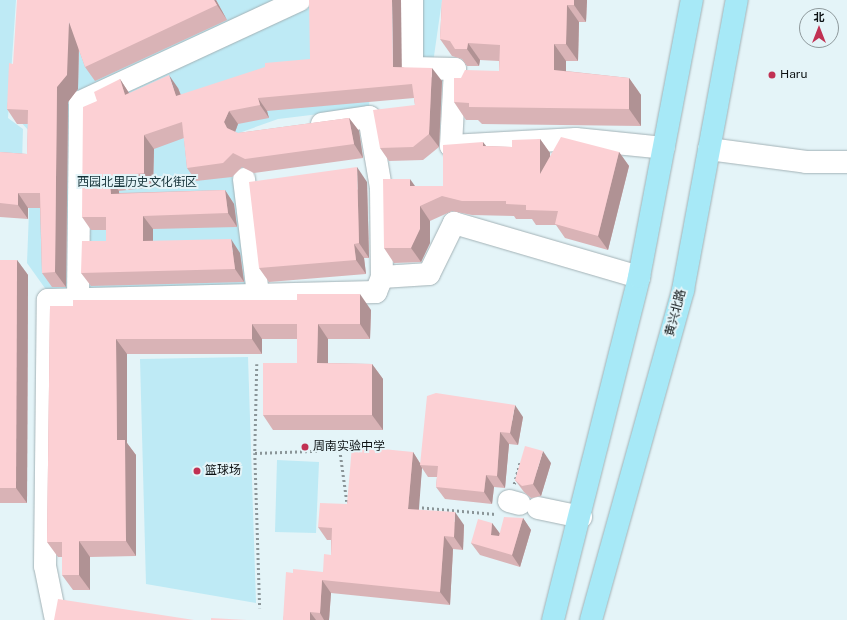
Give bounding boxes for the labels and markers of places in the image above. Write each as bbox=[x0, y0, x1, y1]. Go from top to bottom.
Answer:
place label: Haru bbox=[780, 68, 807, 82]
marker: Haru bbox=[767, 70, 777, 80]
place label: 周南实验中学 bbox=[313, 440, 385, 454]
marker: 周南实验中学 bbox=[300, 442, 310, 452]
place label: 篮球场 bbox=[205, 464, 241, 478]
marker: 篮球场 bbox=[192, 466, 202, 476]

